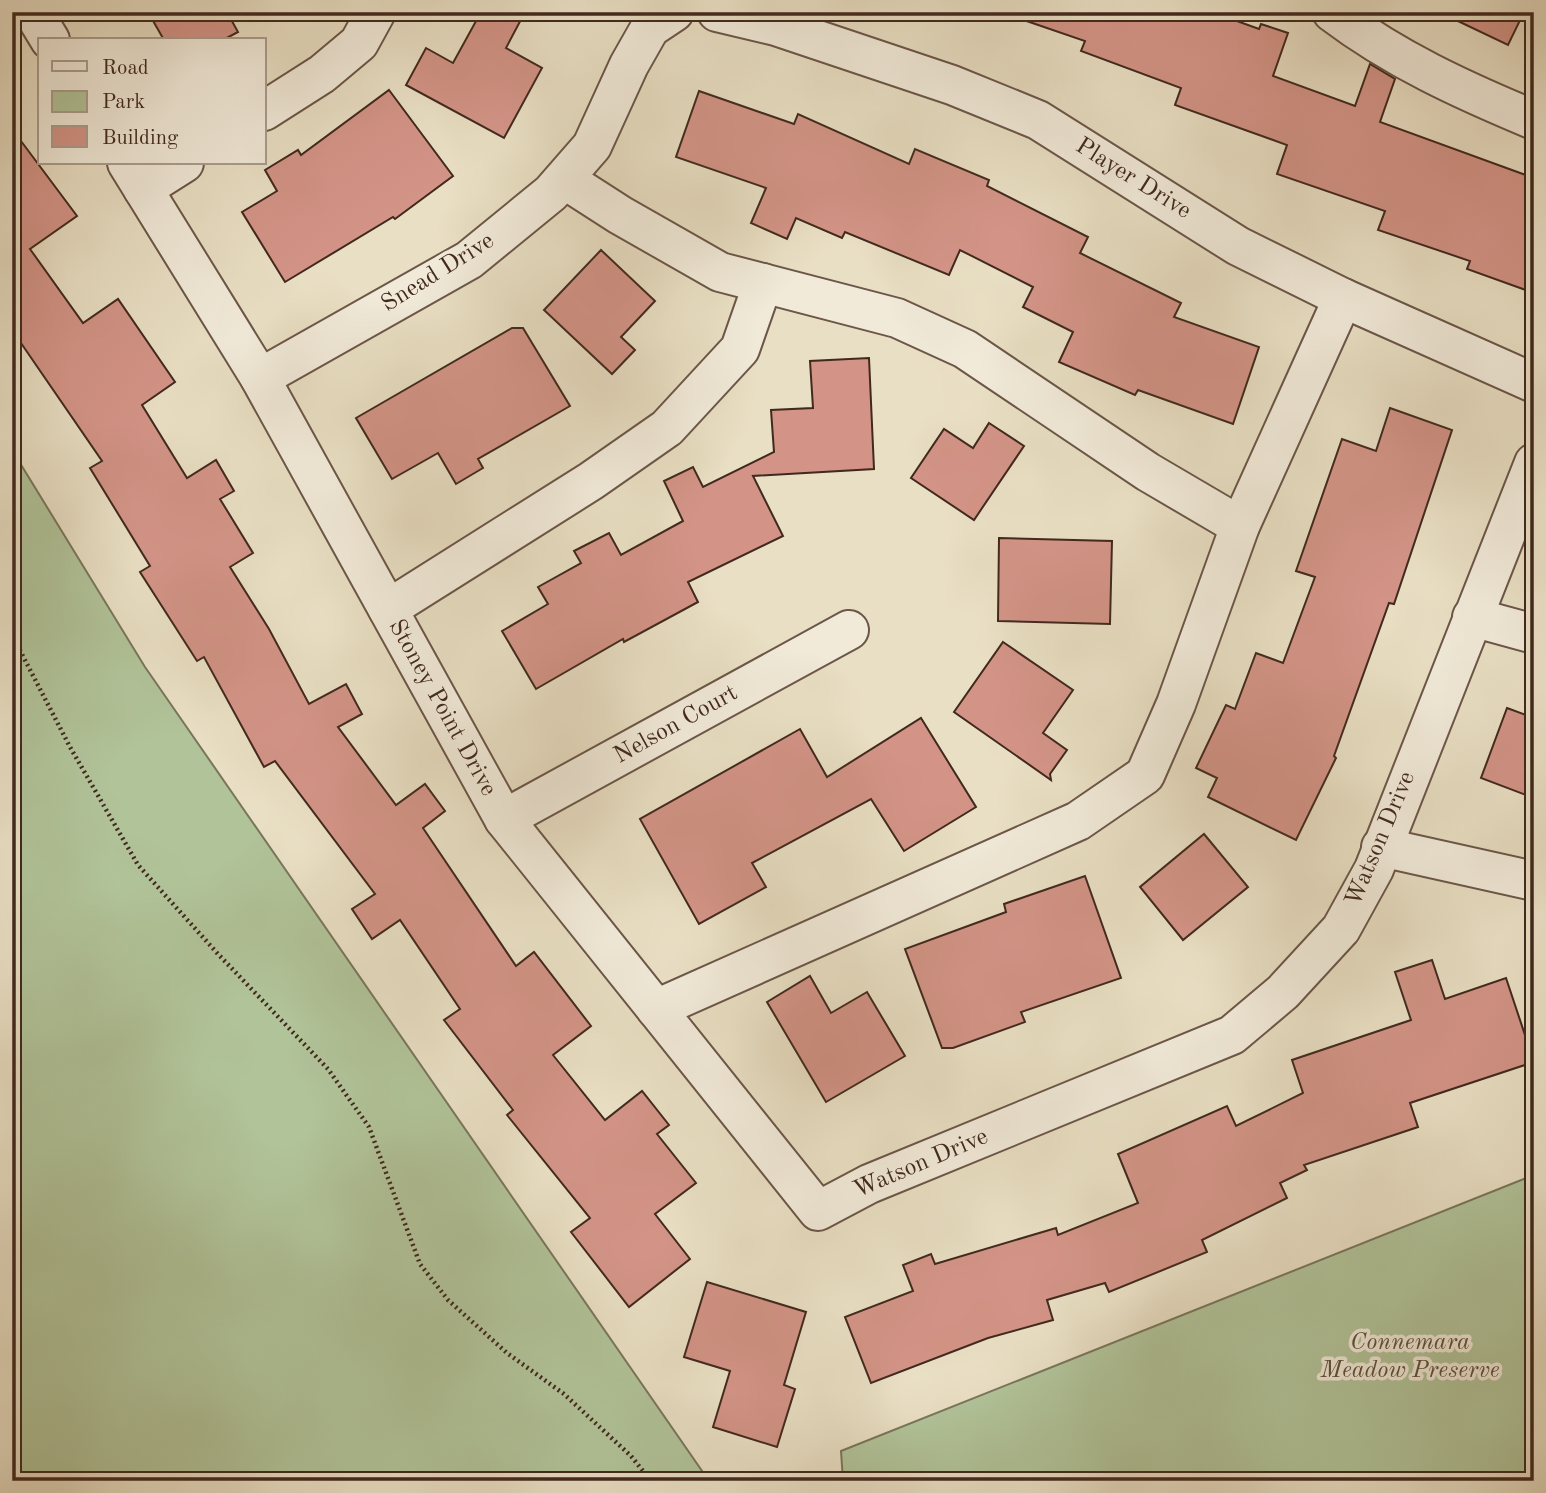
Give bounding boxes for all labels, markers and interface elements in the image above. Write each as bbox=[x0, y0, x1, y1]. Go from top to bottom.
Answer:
legend bbox=[38, 38, 266, 164]
text: Road bbox=[102, 58, 149, 79]
text: Park bbox=[102, 92, 145, 113]
text: Building bbox=[102, 128, 179, 149]
street label: Player Drive bbox=[1071, 134, 1195, 224]
street label: Snead Drive bbox=[378, 229, 498, 317]
street label: Stoney Point Drive bbox=[384, 616, 500, 800]
street label: Nelson Court bbox=[610, 681, 742, 769]
street label: Watson Drive bbox=[1342, 768, 1420, 910]
street label: Watson Drive bbox=[850, 1125, 992, 1203]
park label: Connemara Meadow Preserve bbox=[1319, 1331, 1500, 1383]

